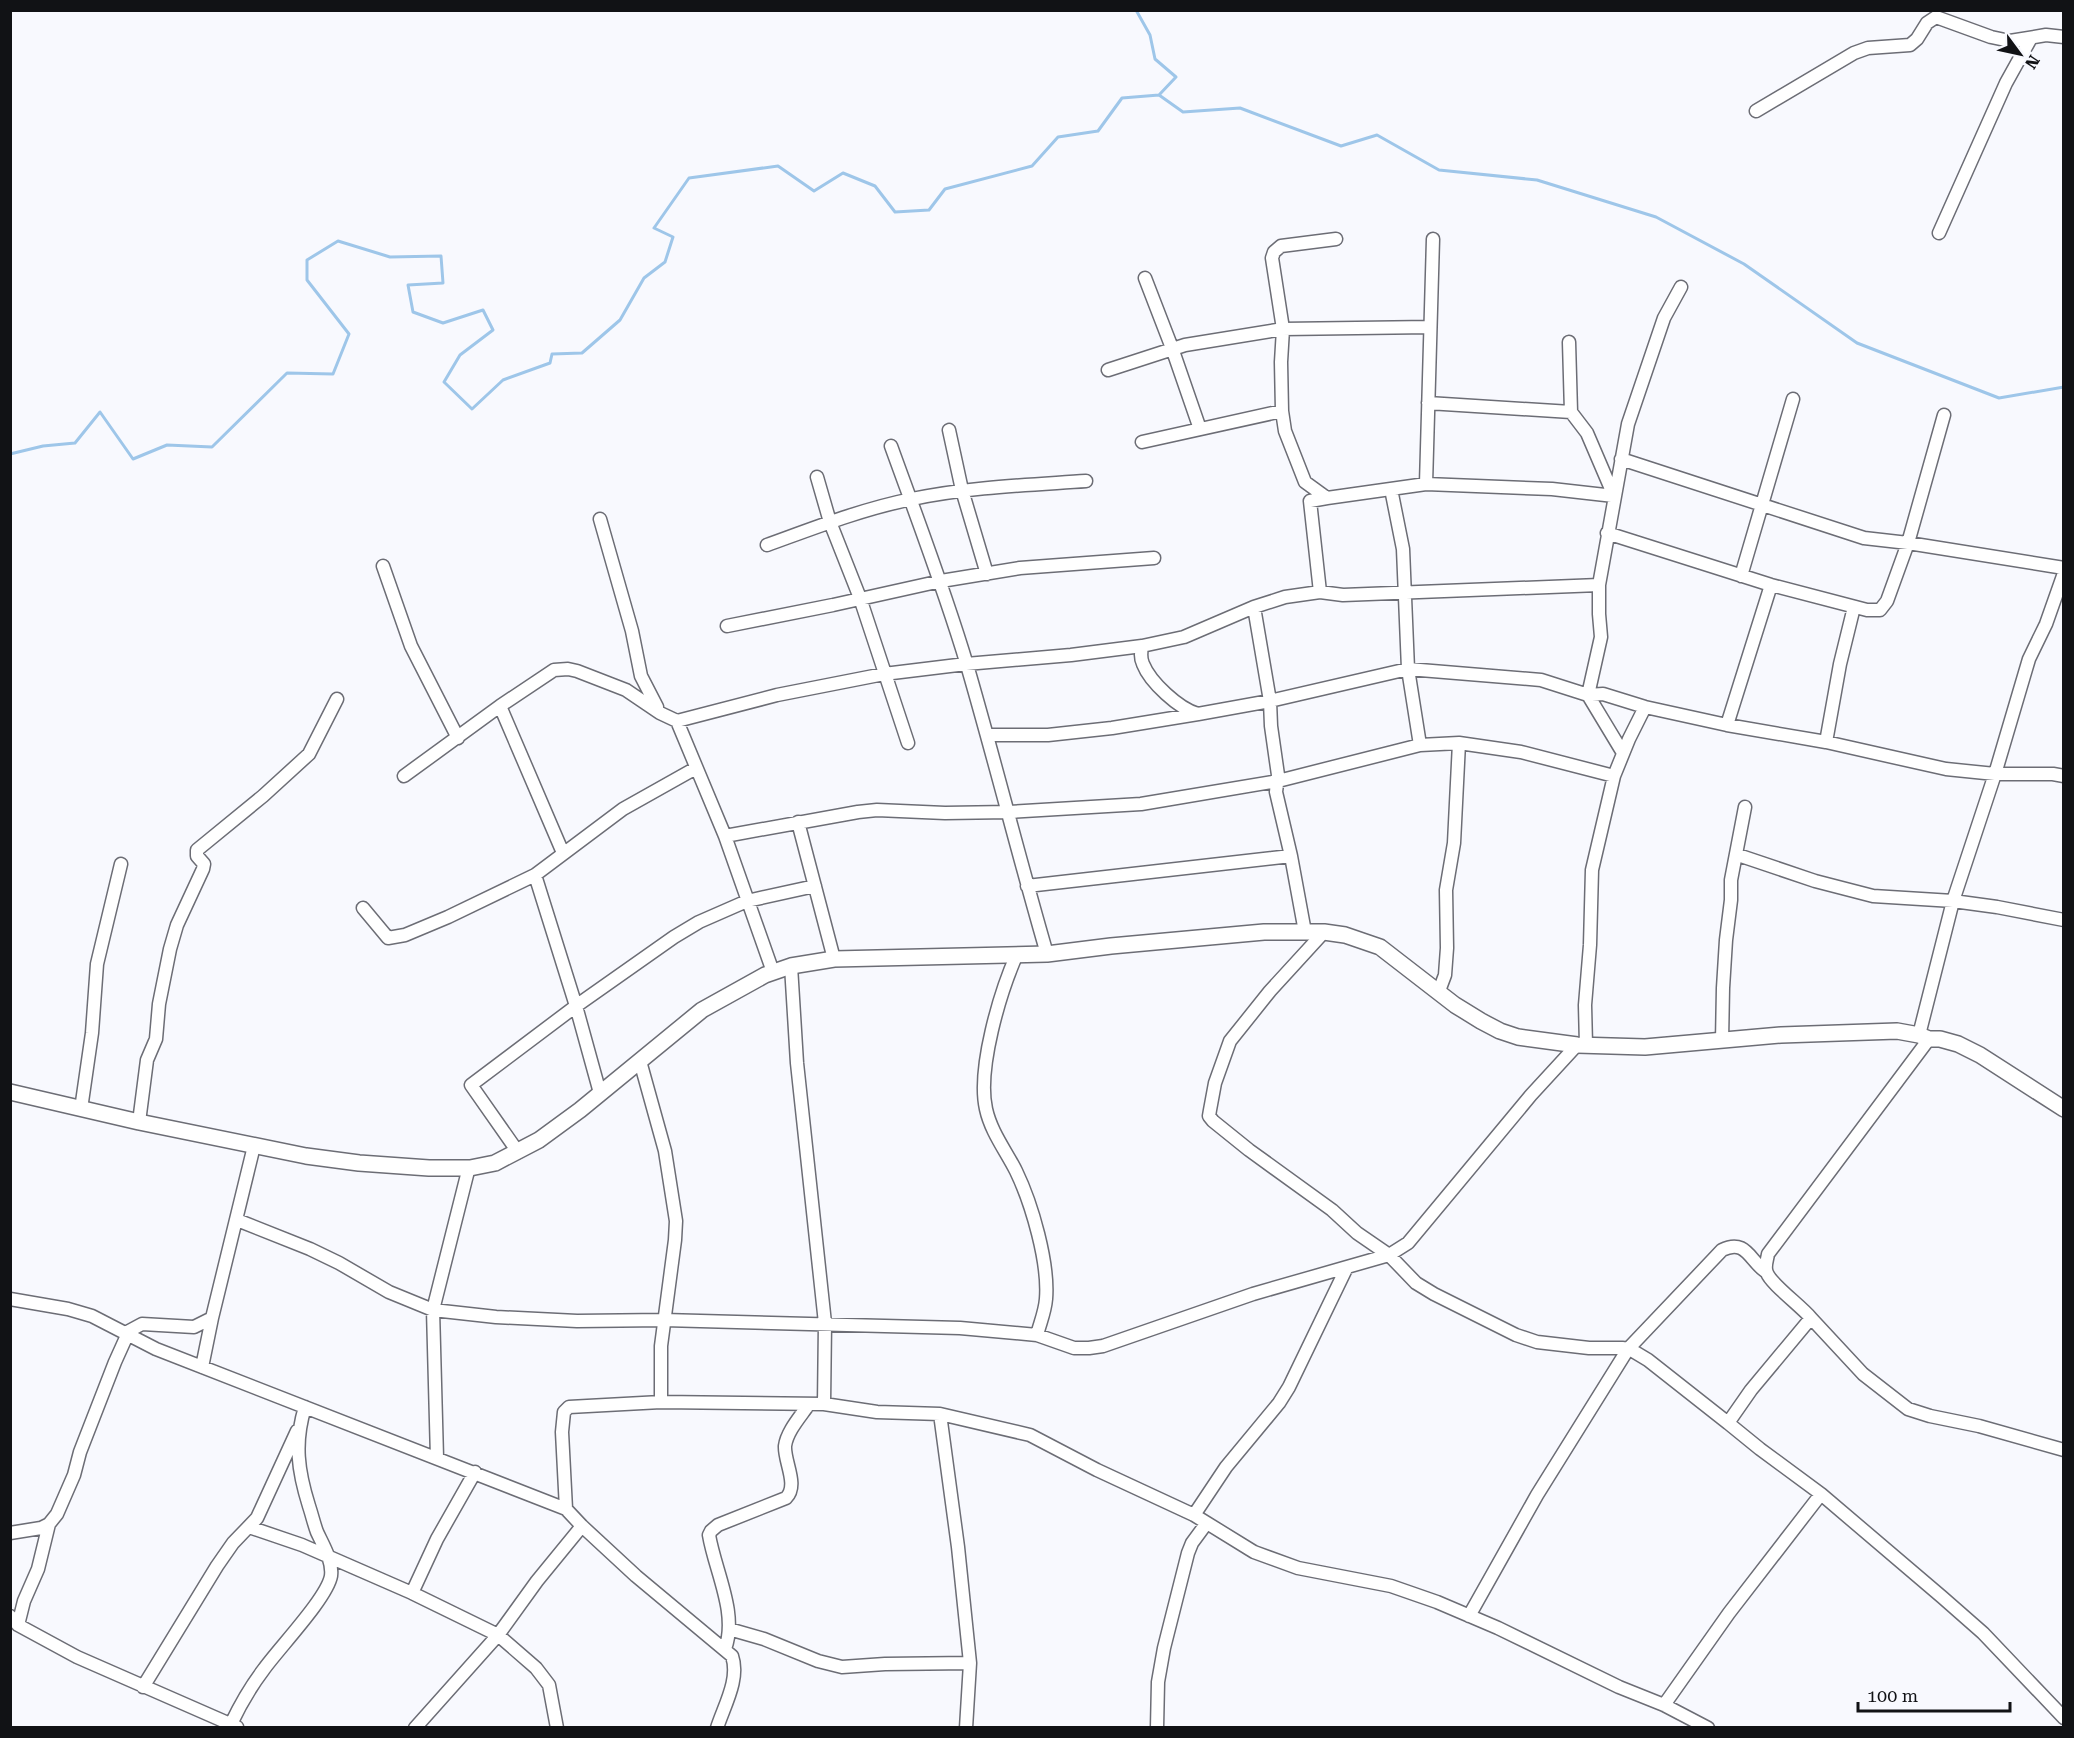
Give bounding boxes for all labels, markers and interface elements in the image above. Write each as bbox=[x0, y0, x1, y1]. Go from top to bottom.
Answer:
north arrow bbox=[1990, 24, 2050, 84]
text: N bbox=[2021, 52, 2043, 72]
scale bar bbox=[1858, 1675, 2010, 1713]
text: 100 m bbox=[1867, 1685, 1918, 1706]

